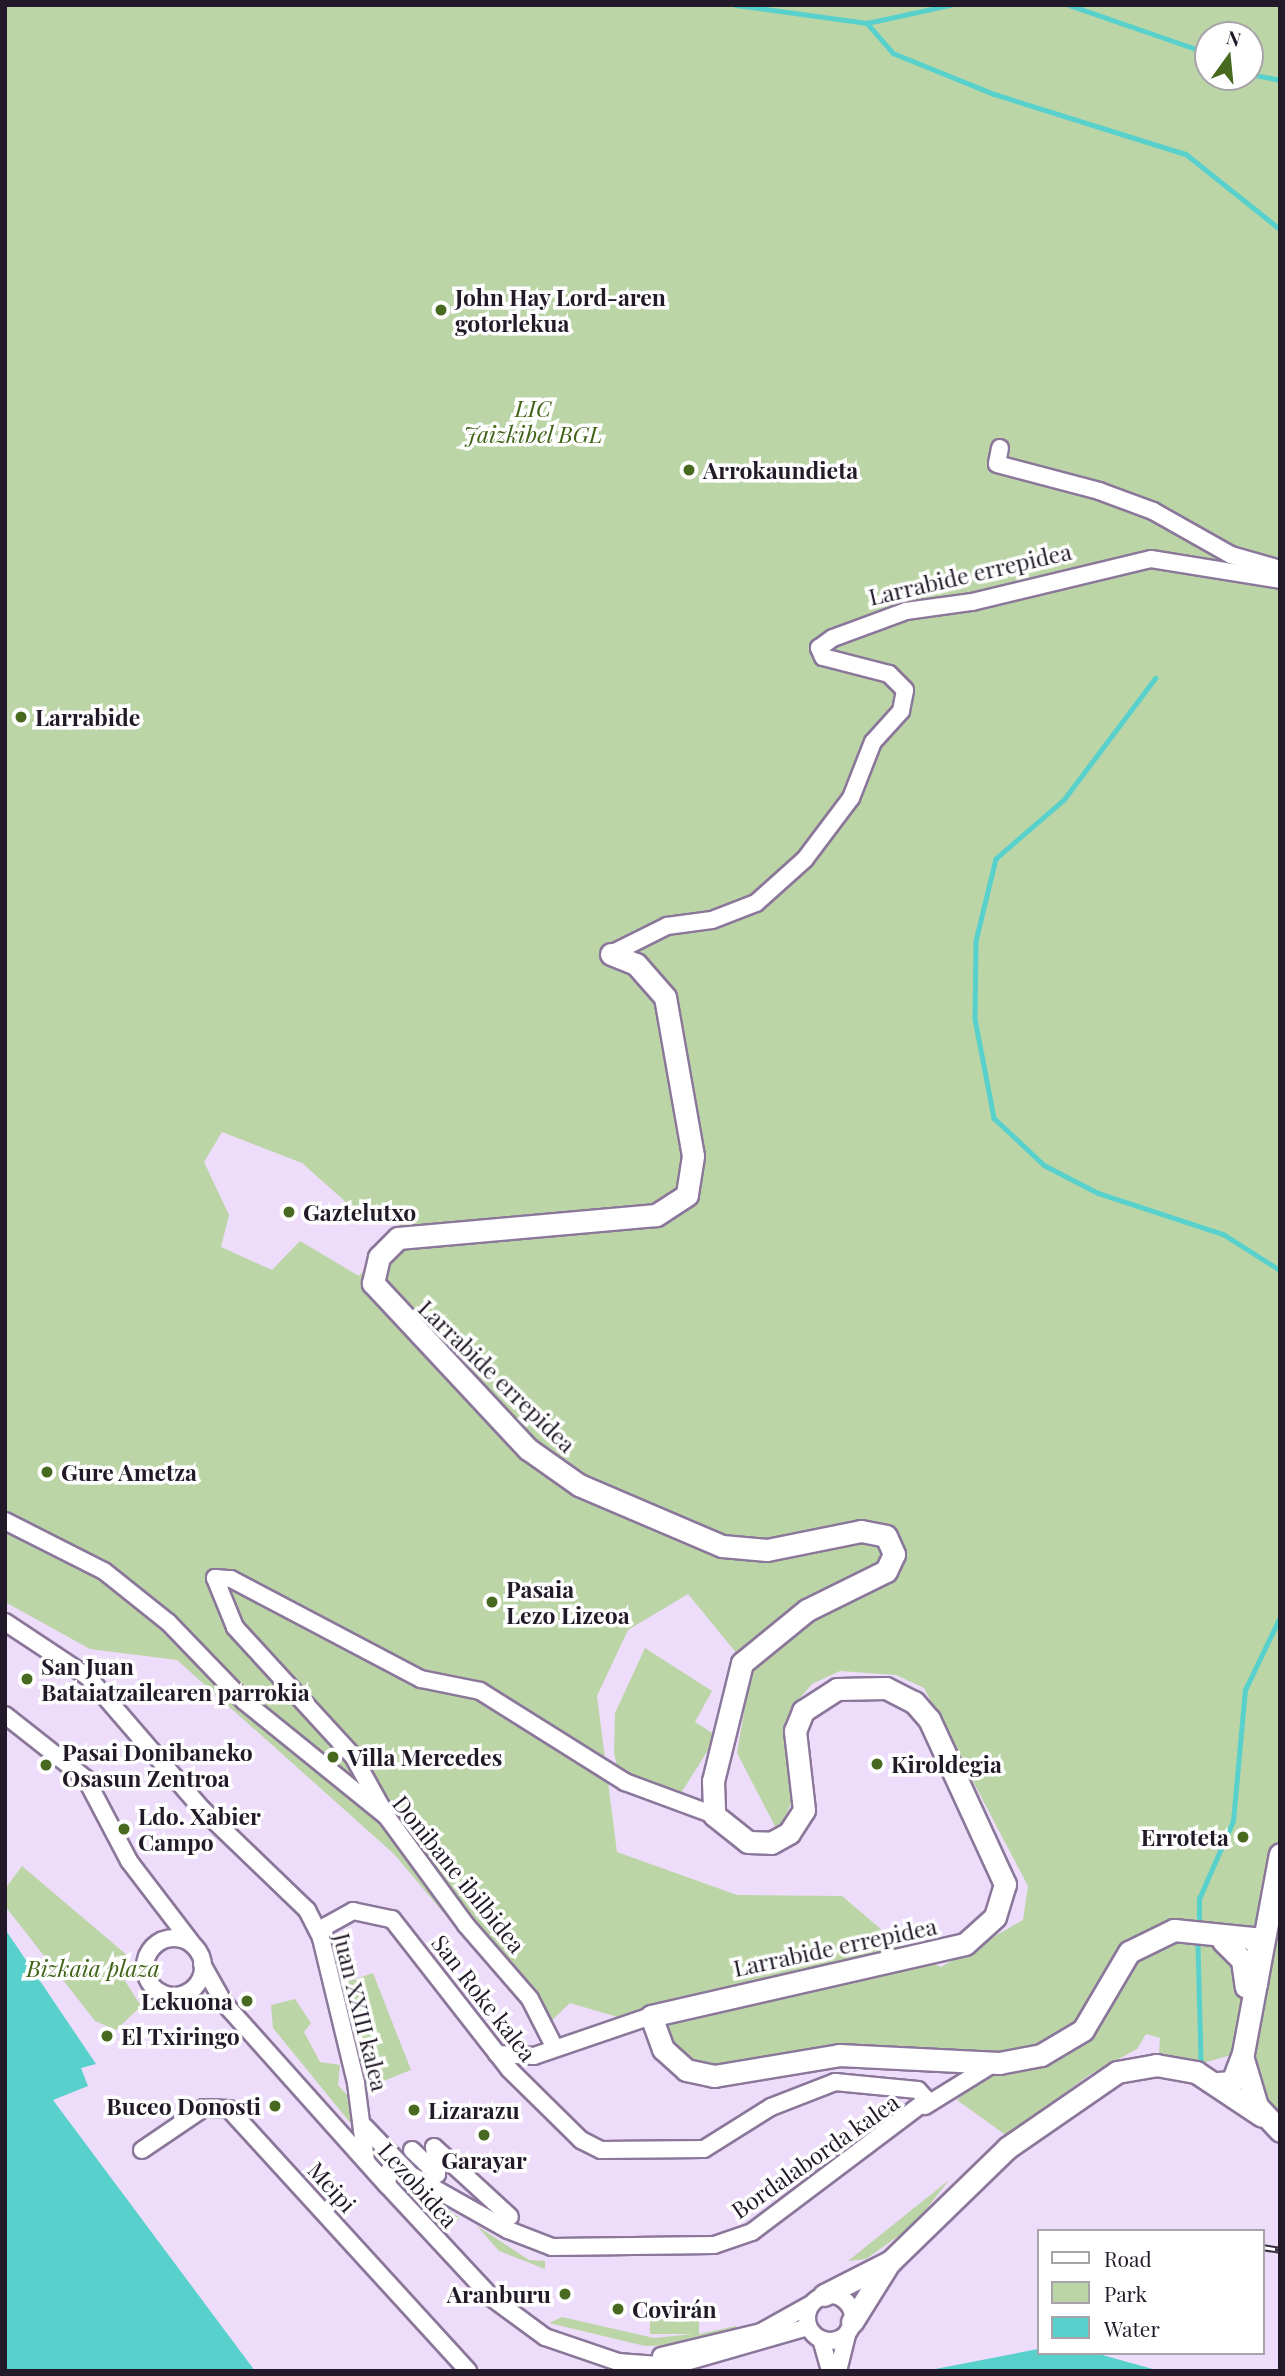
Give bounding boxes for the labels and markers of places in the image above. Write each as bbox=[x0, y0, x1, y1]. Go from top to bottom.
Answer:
place label: John Hay Lord-aren gotorlekua bbox=[455, 283, 666, 337]
marker: John Hay Lord-aren gotorlekua bbox=[433, 302, 449, 318]
place label: Arrokaundieta bbox=[703, 456, 858, 484]
marker: Arrokaundieta bbox=[681, 462, 697, 478]
place label: Larrabide bbox=[35, 703, 140, 731]
marker: Larrabide bbox=[13, 709, 29, 725]
place label: Gaztelutxo bbox=[303, 1198, 416, 1226]
marker: Gaztelutxo bbox=[281, 1204, 297, 1220]
place label: Gure Ametza bbox=[61, 1458, 198, 1486]
marker: Gure Ametza bbox=[39, 1464, 55, 1480]
place label: Pasaia Lezo Lizeoa bbox=[506, 1575, 630, 1629]
marker: Pasaia Lezo Lizeoa bbox=[484, 1594, 500, 1610]
place label: San Juan Bataiatzailearen parrokia bbox=[41, 1652, 310, 1706]
marker: San Juan Bataiatzailearen parrokia bbox=[19, 1671, 35, 1687]
place label: Pasai Donibaneko Osasun Zentroa bbox=[62, 1738, 253, 1792]
place label: Villa Mercedes bbox=[347, 1743, 502, 1771]
marker: Villa Mercedes bbox=[325, 1749, 341, 1765]
place label: Kiroldegia bbox=[891, 1750, 1002, 1778]
marker: Pasai Donibaneko Osasun Zentroa bbox=[36, 1755, 56, 1775]
marker: Kiroldegia bbox=[869, 1756, 885, 1772]
place label: Ldo. Xabier Campo bbox=[138, 1802, 261, 1856]
marker: Ldo. Xabier Campo bbox=[116, 1821, 132, 1837]
place label: Erroteta bbox=[1141, 1823, 1229, 1851]
marker: Erroteta bbox=[1235, 1829, 1251, 1845]
place label: Lekuona bbox=[141, 1987, 233, 2015]
marker: Lekuona bbox=[239, 1993, 255, 2009]
place label: El Txiringo bbox=[121, 2022, 240, 2050]
marker: El Txiringo bbox=[99, 2028, 115, 2044]
place label: Buceo Donosti bbox=[106, 2092, 261, 2120]
place label: Lizarazu bbox=[428, 2096, 520, 2124]
marker: Buceo Donosti bbox=[267, 2098, 283, 2114]
marker: Lizarazu bbox=[406, 2102, 422, 2118]
marker: Garayar bbox=[476, 2127, 492, 2143]
place label: Garayar bbox=[441, 2146, 527, 2174]
place label: Aranburu bbox=[447, 2280, 551, 2308]
marker: Aranburu bbox=[557, 2286, 573, 2302]
place label: Covirán bbox=[632, 2295, 717, 2323]
marker: Covirán bbox=[610, 2301, 626, 2317]

